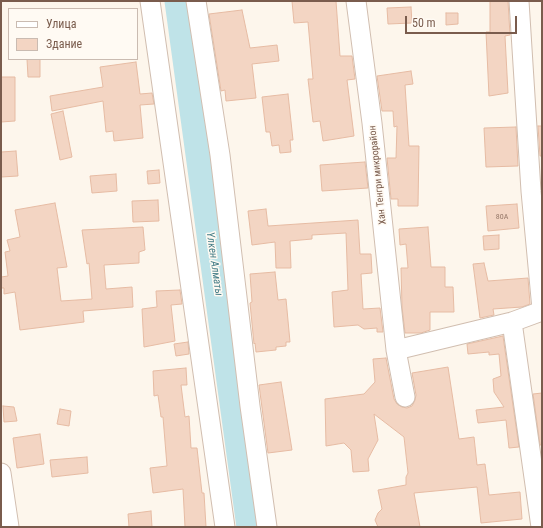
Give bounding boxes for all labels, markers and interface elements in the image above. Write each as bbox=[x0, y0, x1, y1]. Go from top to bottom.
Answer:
legend bbox=[8, 8, 138, 60]
scale bar bbox=[407, 8, 519, 34]
text: 50 m bbox=[412, 16, 436, 30]
text: Улица bbox=[46, 17, 76, 31]
text: Здание bbox=[46, 37, 82, 51]
street label: Хан Тенгри микрорайон bbox=[367, 125, 389, 225]
house number: 80А bbox=[496, 212, 508, 222]
water label: Үлкен Алматы bbox=[203, 231, 225, 297]

